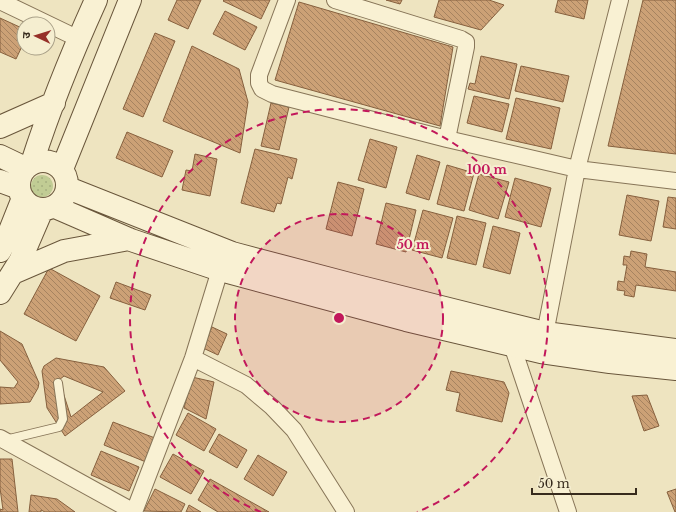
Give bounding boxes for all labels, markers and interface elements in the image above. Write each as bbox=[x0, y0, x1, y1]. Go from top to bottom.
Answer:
north arrow bbox=[16, 16, 56, 56]
text: उ bbox=[19, 31, 33, 39]
text: 100 m bbox=[467, 162, 508, 177]
text: 50 m bbox=[397, 237, 430, 252]
centre of rings bbox=[332, 311, 346, 325]
scale bar bbox=[532, 470, 636, 496]
text: 50 m bbox=[538, 476, 570, 491]

